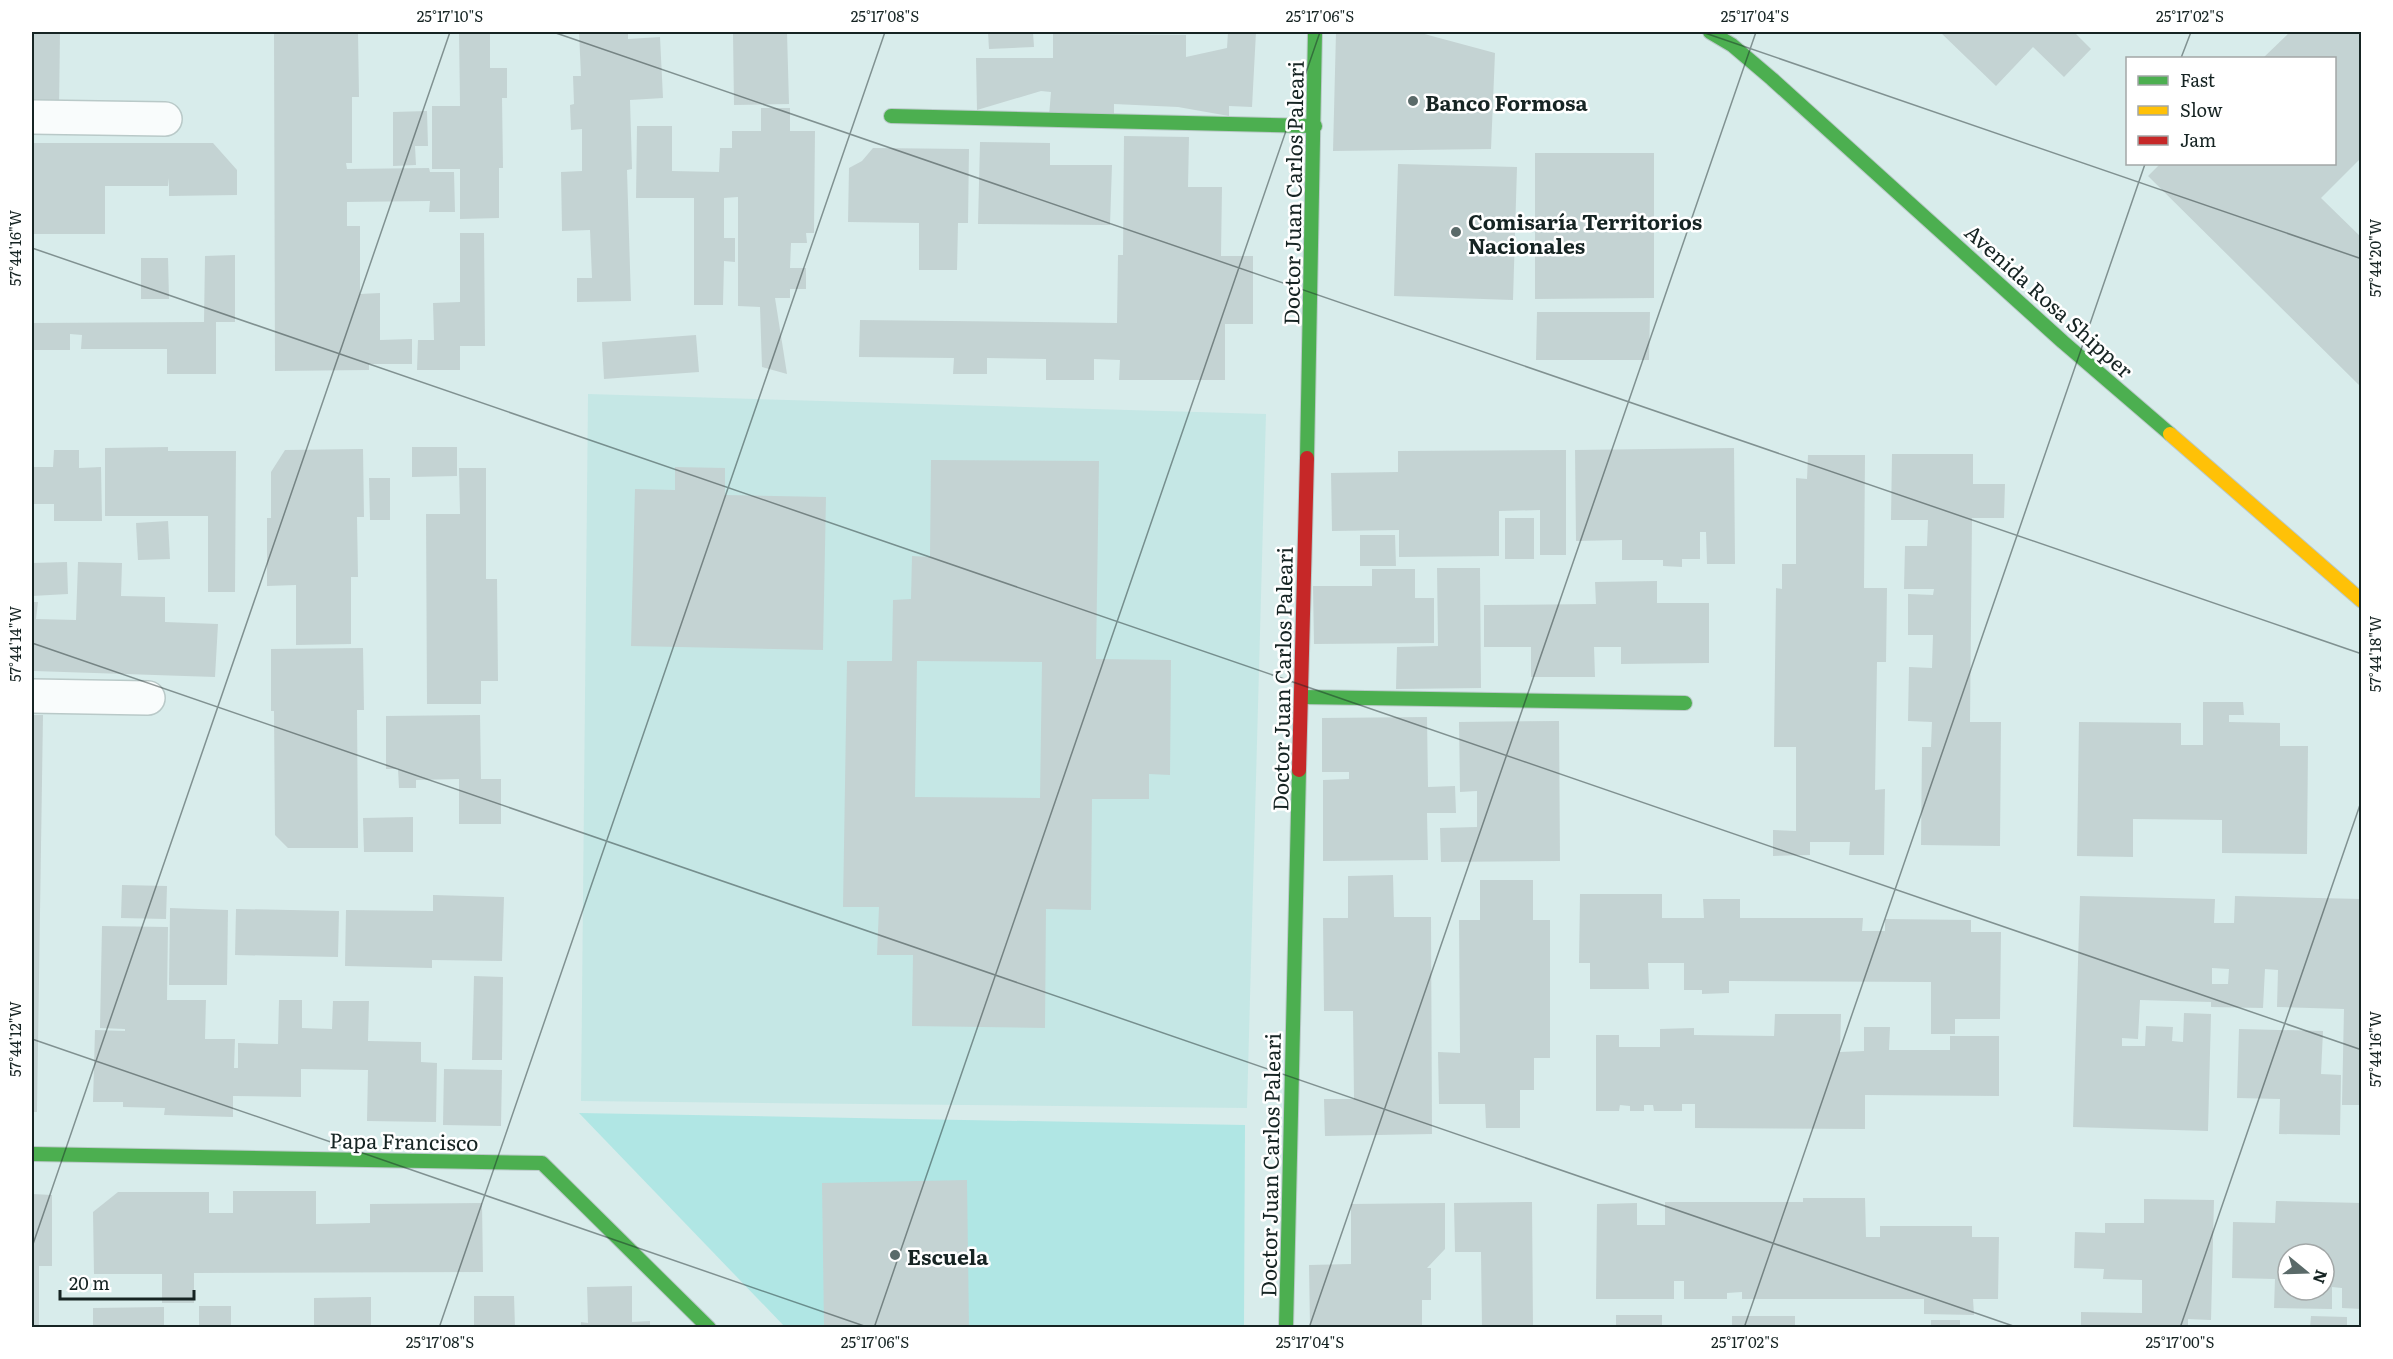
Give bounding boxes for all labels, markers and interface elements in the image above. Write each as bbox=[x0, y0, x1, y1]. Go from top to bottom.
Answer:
text: 25°17'10"S bbox=[417, 4, 483, 27]
text: 25°17'08"S bbox=[851, 4, 919, 27]
text: 25°17'06"S bbox=[1286, 4, 1354, 27]
text: 25°17'04"S bbox=[1721, 4, 1789, 27]
text: 25°17'02"S bbox=[2156, 4, 2224, 27]
legend bbox=[2126, 57, 2336, 165]
street label: Doctor Juan Carlos Paleari bbox=[1274, 61, 1310, 325]
text: Fast bbox=[2180, 66, 2216, 93]
place label: Banco Formosa bbox=[1425, 86, 1588, 117]
marker: Banco Formosa bbox=[1406, 94, 1420, 108]
text: Slow bbox=[2180, 96, 2223, 123]
text: Jam bbox=[2180, 126, 2216, 153]
place label: Comisaría Territorios Nacionales bbox=[1468, 205, 1702, 260]
text: 57°44'16"W bbox=[3, 209, 26, 286]
street label: Avenida Rosa Shipper bbox=[1959, 216, 2141, 384]
text: 57°44'20"W bbox=[2363, 218, 2386, 297]
marker: Comisaría Territorios Nacionales bbox=[1449, 225, 1463, 239]
street label: Doctor Juan Carlos Paleari bbox=[1263, 547, 1299, 811]
text: 57°44'14"W bbox=[3, 605, 26, 682]
text: 57°44'18"W bbox=[2363, 615, 2386, 692]
text: 57°44'12"W bbox=[3, 1000, 26, 1077]
text: 57°44'16"W bbox=[2363, 1010, 2386, 1087]
street label: Doctor Juan Carlos Paleari bbox=[1251, 1033, 1287, 1297]
street label: Papa Francisco bbox=[329, 1123, 479, 1157]
place label: Escuela bbox=[907, 1240, 989, 1271]
north arrow bbox=[2276, 1242, 2336, 1302]
marker: Escuela bbox=[888, 1248, 902, 1262]
scale bar bbox=[60, 1263, 194, 1301]
text: N bbox=[2308, 1267, 2335, 1287]
text: 20 m bbox=[69, 1269, 110, 1296]
text: 25°17'08"S bbox=[406, 1330, 474, 1353]
text: 25°17'06"S bbox=[841, 1330, 909, 1353]
text: 25°17'04"S bbox=[1276, 1330, 1344, 1353]
text: 25°17'02"S bbox=[1711, 1330, 1779, 1353]
text: 25°17'00"S bbox=[2145, 1330, 2215, 1353]

